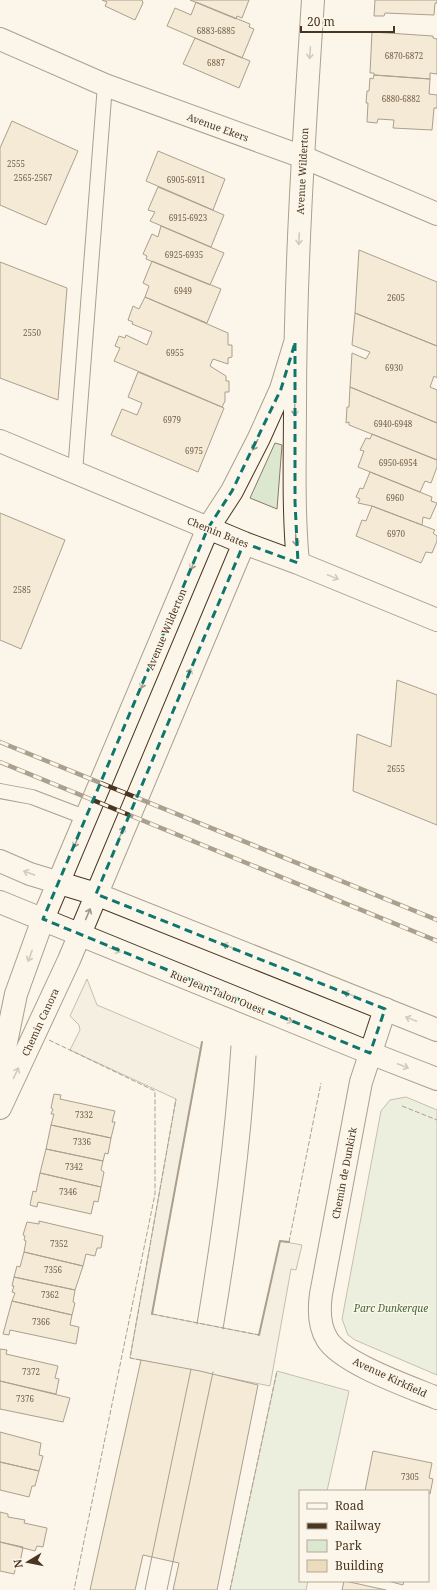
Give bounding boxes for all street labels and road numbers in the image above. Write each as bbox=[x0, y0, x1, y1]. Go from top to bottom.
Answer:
street label: Avenue Ekers bbox=[185, 109, 251, 145]
street label: Avenue Wilderton bbox=[293, 127, 311, 215]
street label: Chemin Bates bbox=[185, 513, 251, 551]
street label: Avenue Wilderton bbox=[143, 586, 190, 672]
street label: Rue Jean-Talon Ouest bbox=[168, 966, 268, 1018]
street label: Chemin Canora bbox=[18, 985, 62, 1058]
street label: Chemin de Dunkirk bbox=[328, 1126, 360, 1220]
street label: Avenue Kirkfield bbox=[351, 1354, 429, 1400]

